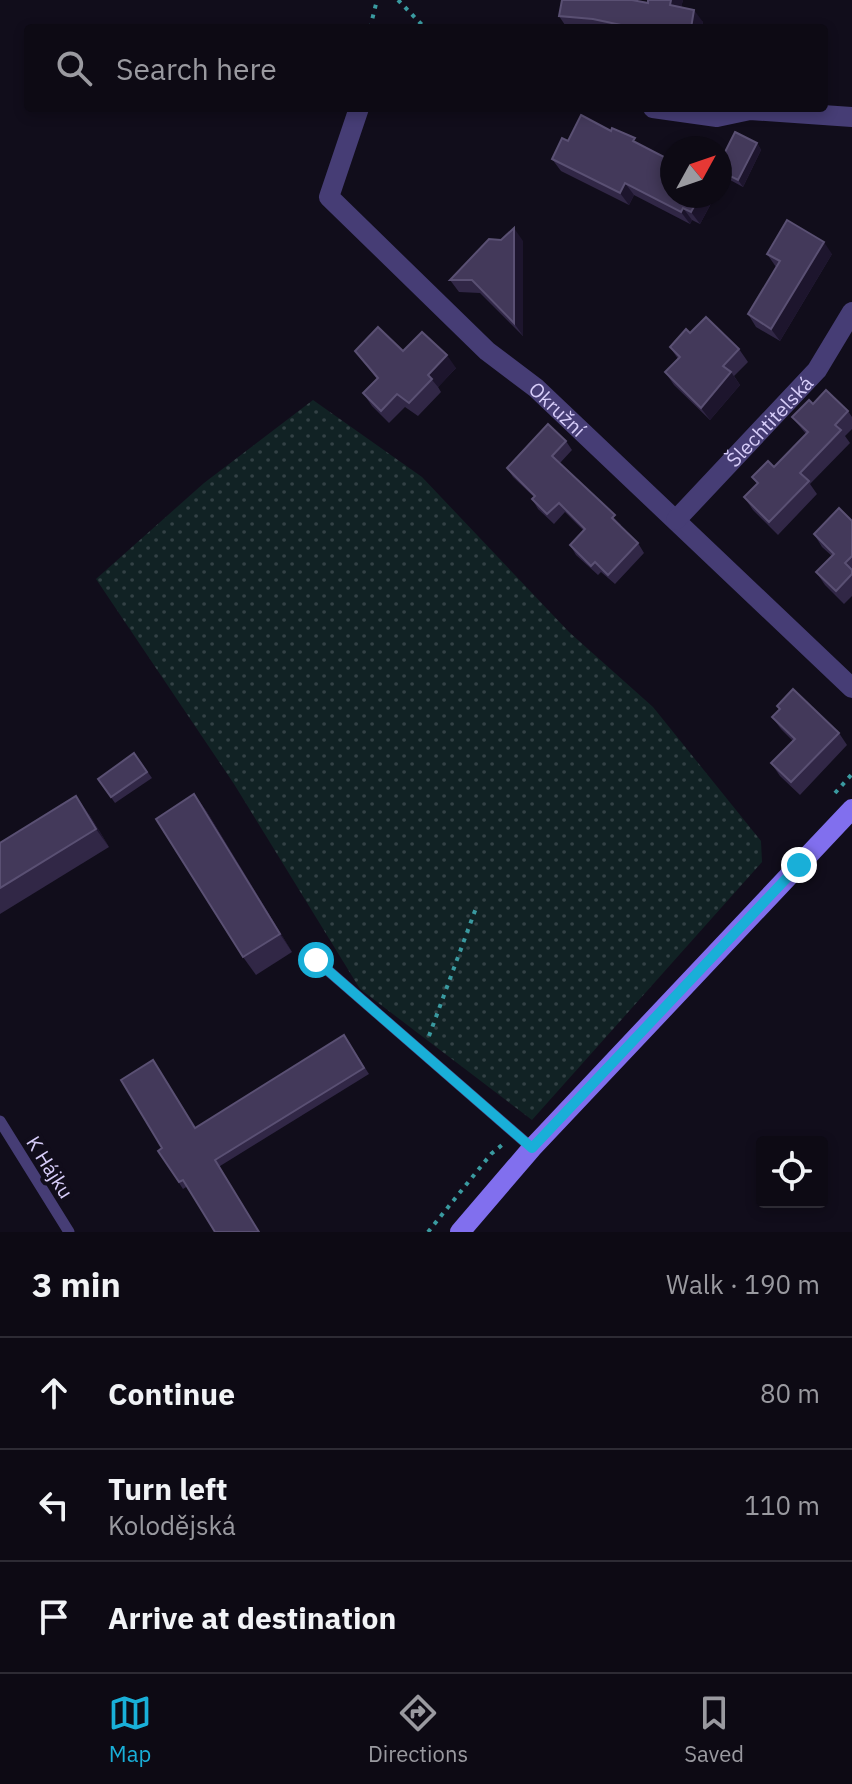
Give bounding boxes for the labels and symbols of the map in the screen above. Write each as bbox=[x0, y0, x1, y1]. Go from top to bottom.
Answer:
north arrow bbox=[660, 136, 732, 208]
street label: Šlechtitelská bbox=[720, 369, 819, 472]
street label: Okružní bbox=[523, 375, 592, 442]
route end bbox=[781, 847, 817, 883]
route start bbox=[298, 942, 334, 978]
street label: K Hájku bbox=[20, 1131, 80, 1203]

